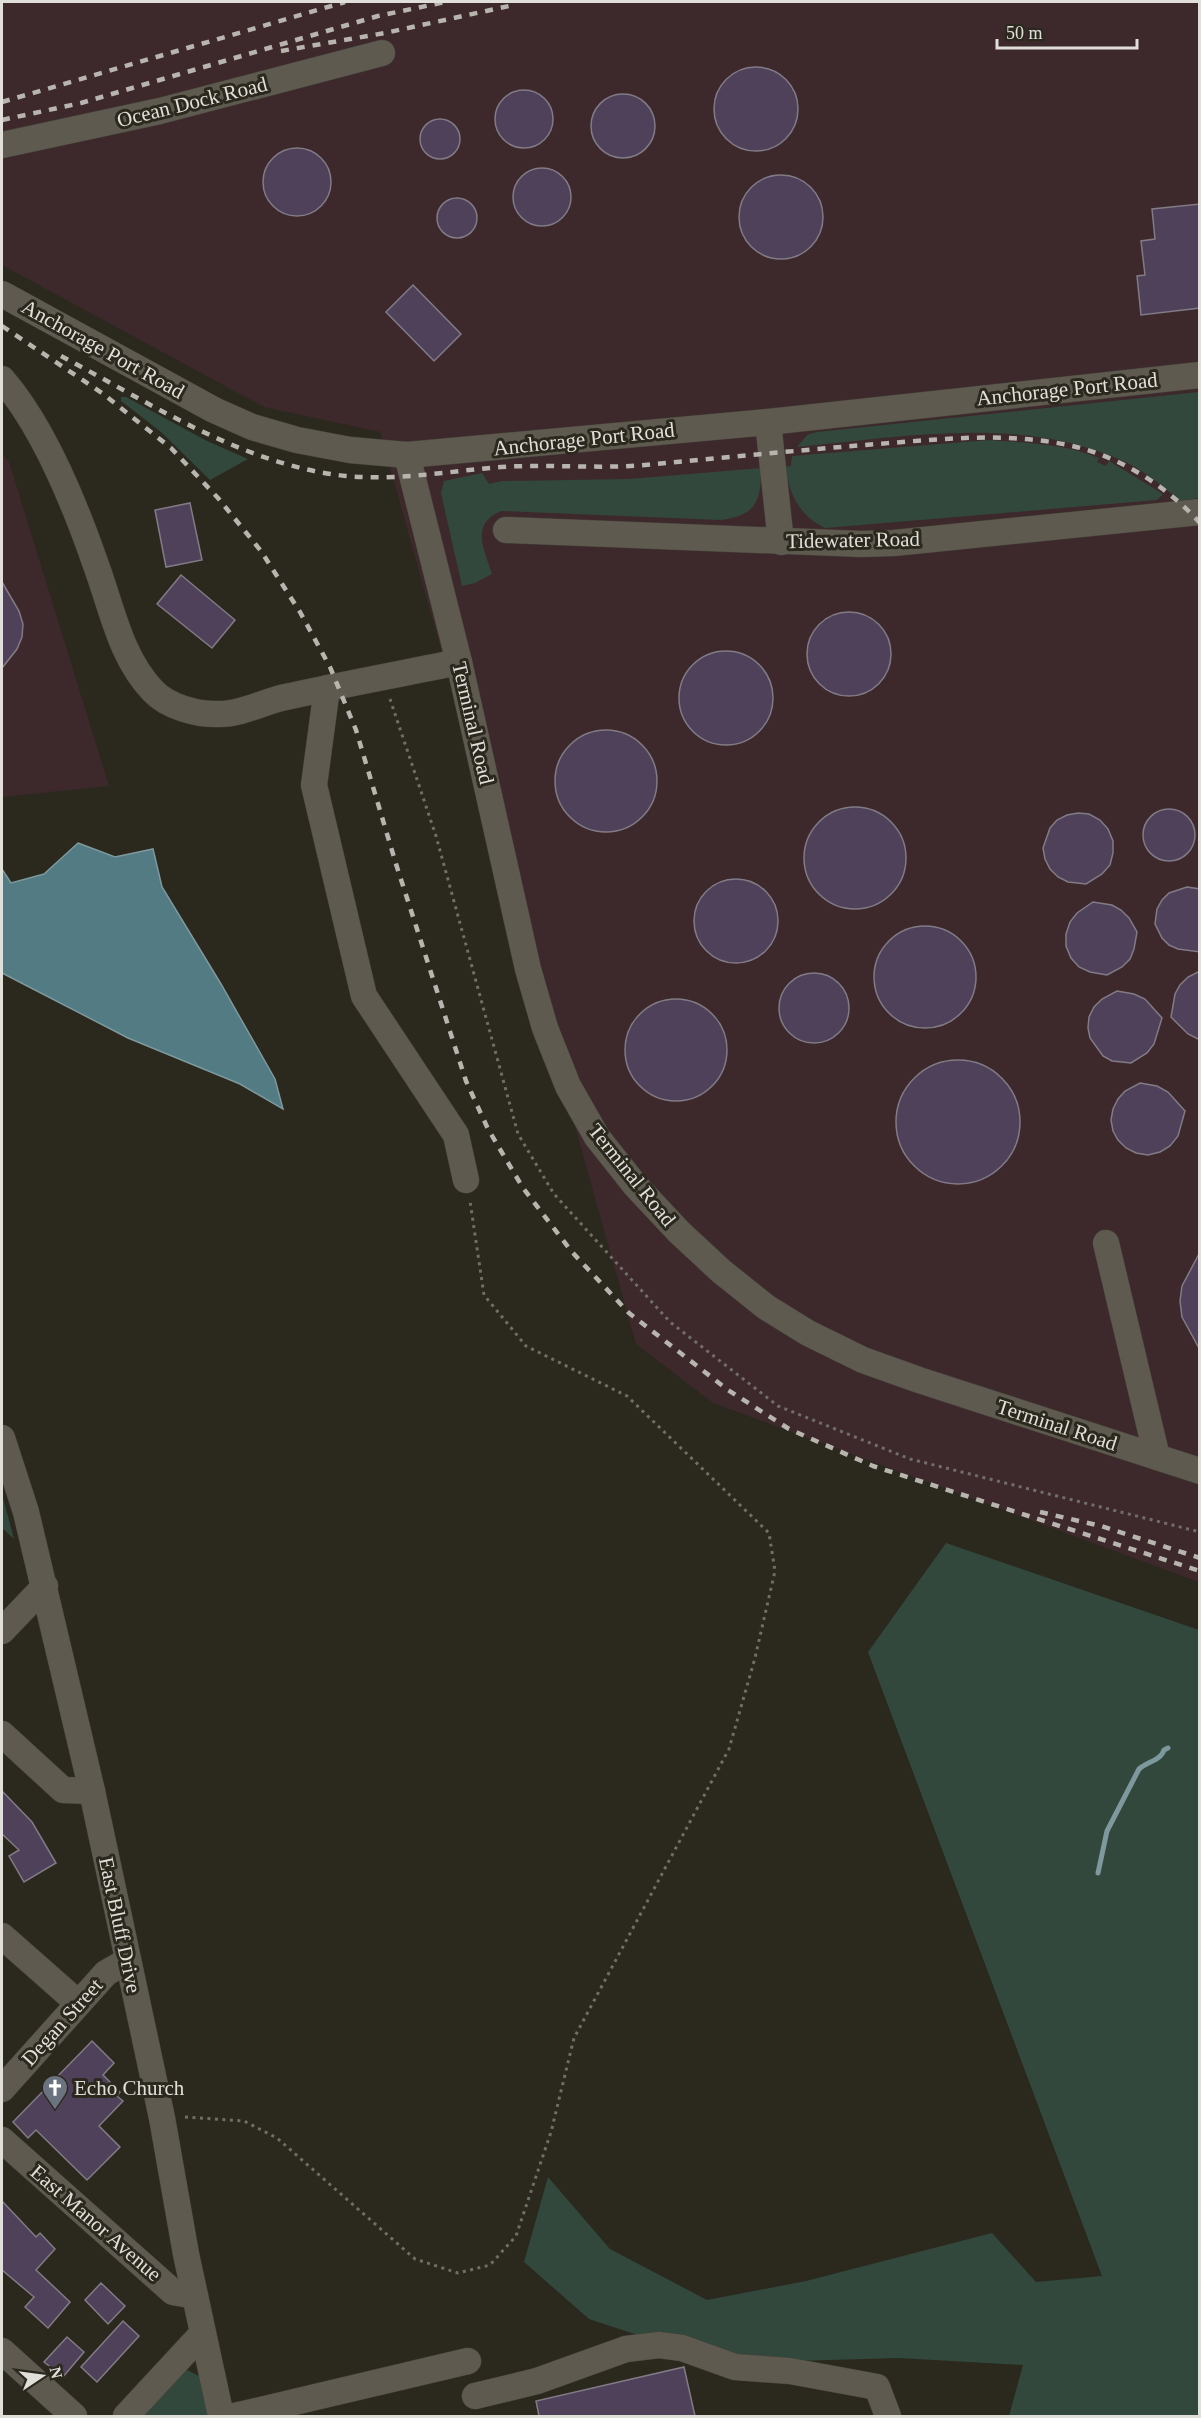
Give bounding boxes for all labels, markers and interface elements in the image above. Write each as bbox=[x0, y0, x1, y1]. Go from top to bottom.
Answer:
scale bar bbox=[997, 12, 1136, 50]
text: 50 m bbox=[1006, 23, 1043, 43]
street label: Ocean Dock Road bbox=[114, 72, 270, 132]
street label: Anchorage Port Road bbox=[18, 294, 189, 404]
street label: Anchorage Port Road bbox=[975, 368, 1159, 410]
street label: Anchorage Port Road bbox=[492, 418, 676, 460]
street label: Tidewater Road bbox=[786, 527, 921, 553]
street label: Terminal Road bbox=[447, 659, 499, 787]
street label: Terminal Road bbox=[583, 1119, 681, 1232]
street label: Terminal Road bbox=[994, 1394, 1121, 1456]
street label: East Bluff Drive bbox=[94, 1855, 146, 1995]
street label: Degan Street bbox=[17, 1973, 108, 2071]
church icon: Echo Church bbox=[40, 2073, 70, 2111]
place label: Echo Church bbox=[74, 2076, 185, 2100]
street label: East Manor Avenue bbox=[26, 2160, 166, 2286]
north arrow bbox=[12, 2346, 72, 2406]
text: N bbox=[47, 2365, 66, 2381]

